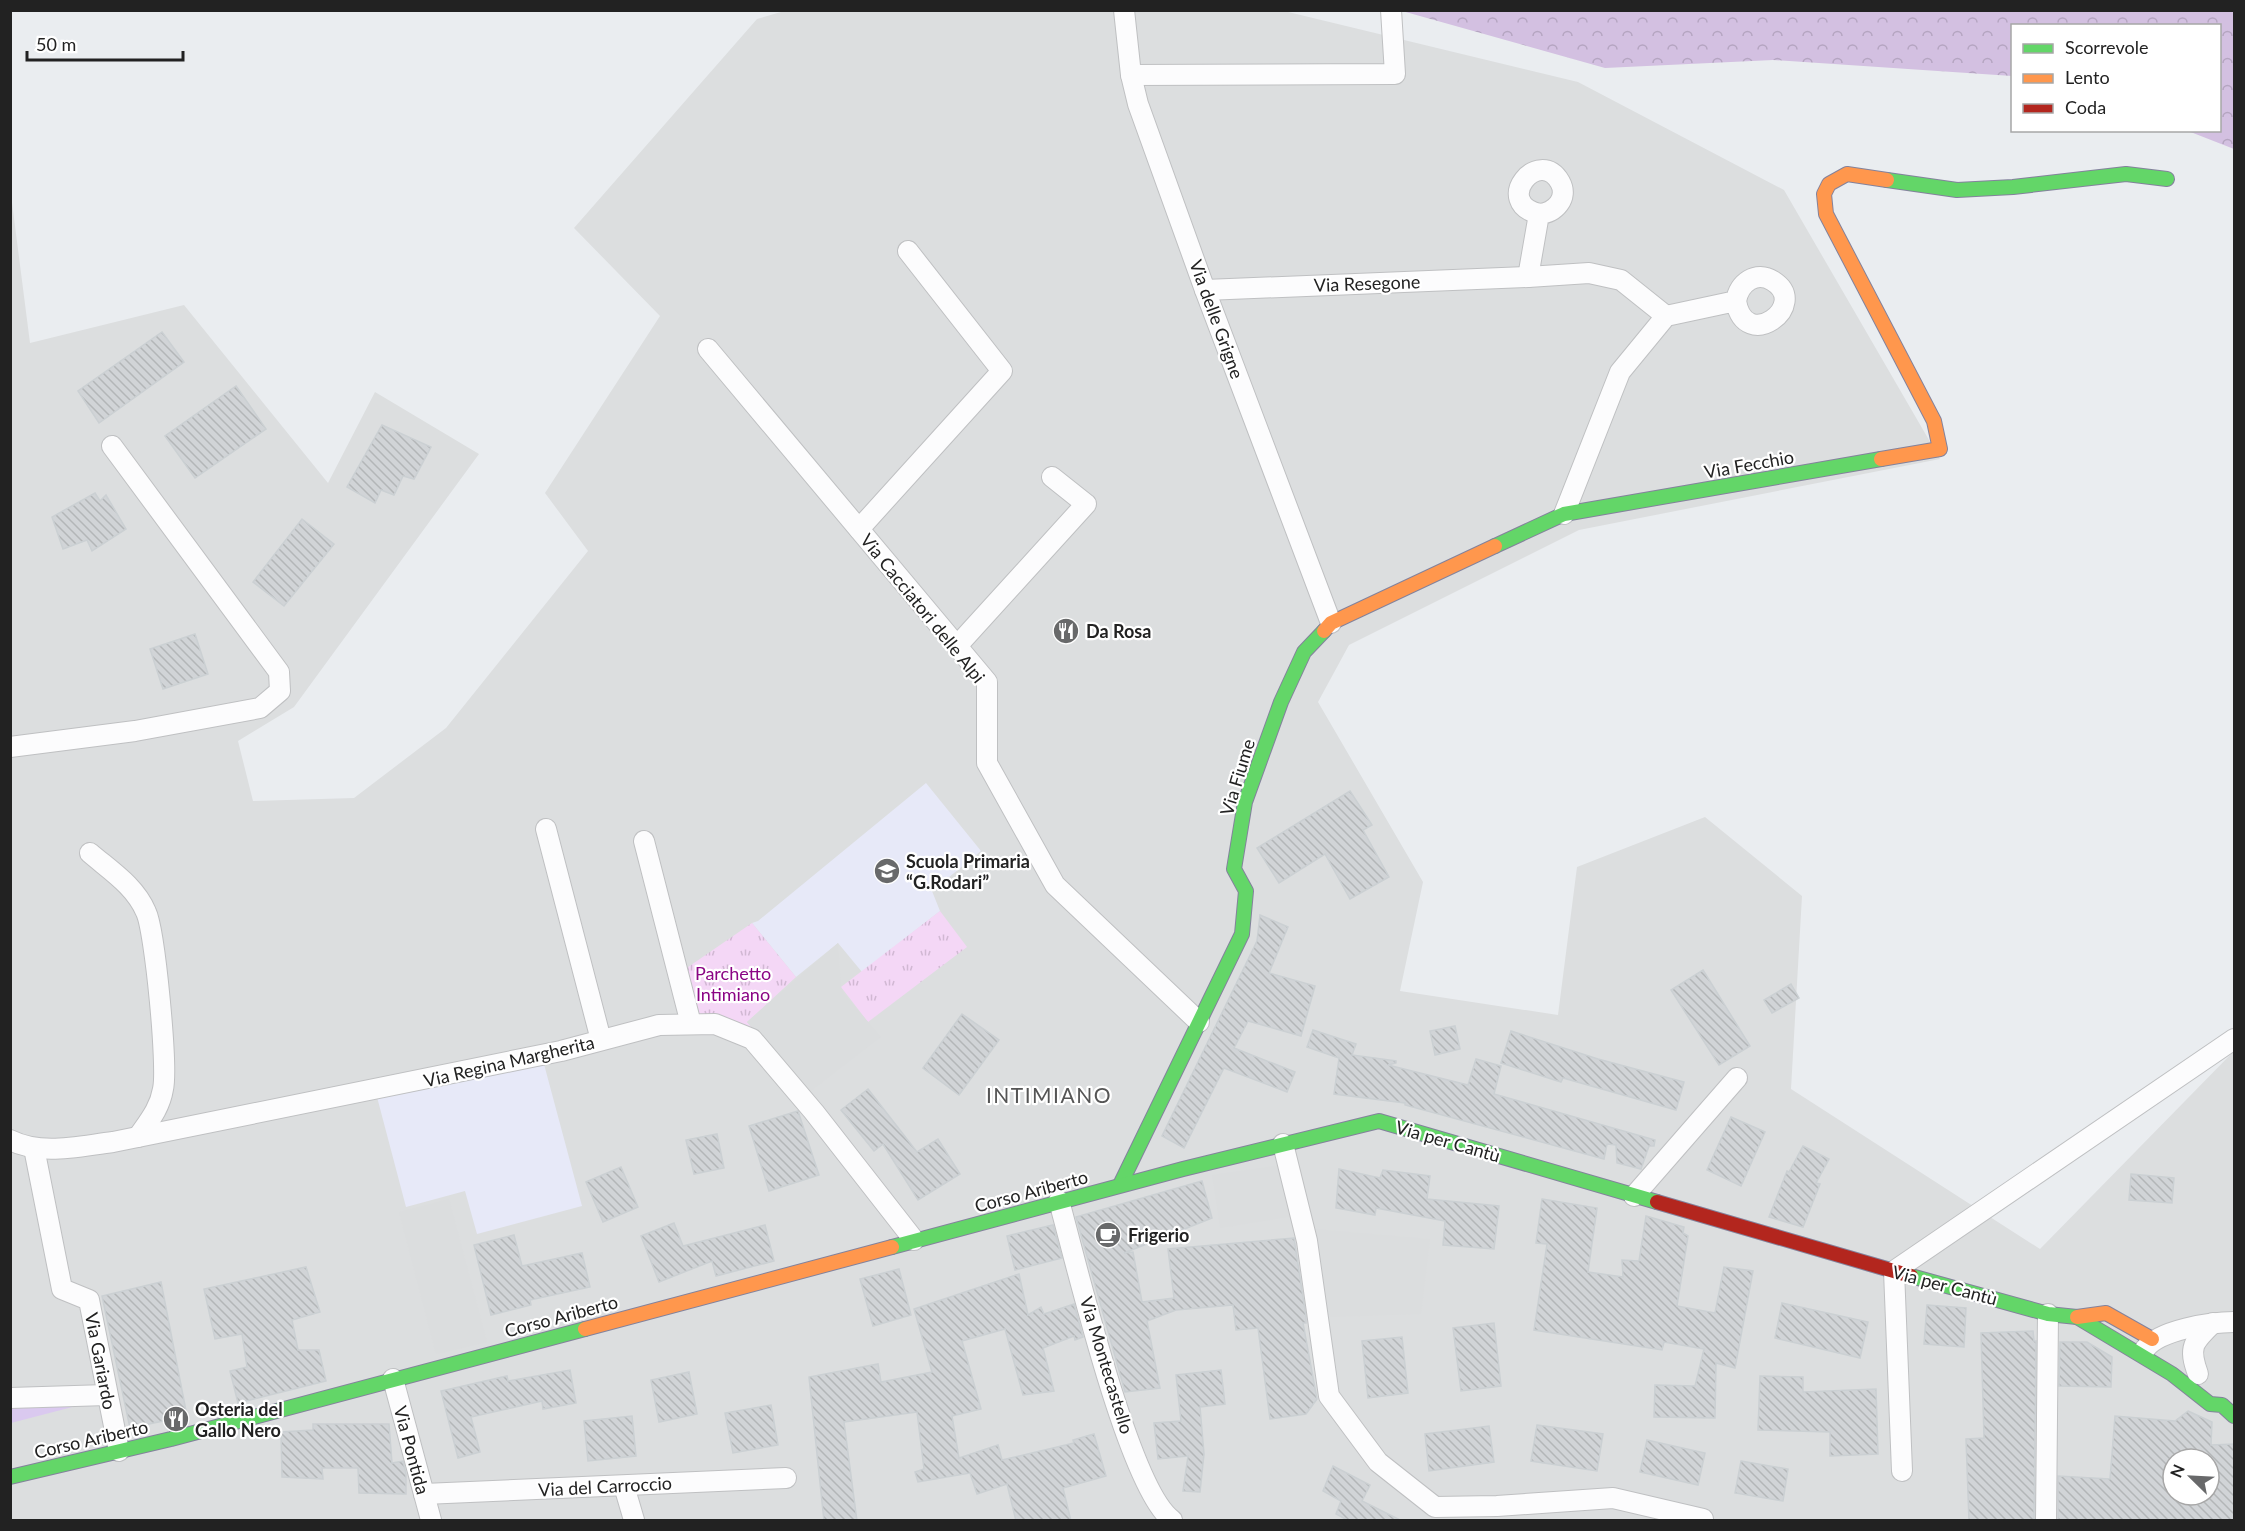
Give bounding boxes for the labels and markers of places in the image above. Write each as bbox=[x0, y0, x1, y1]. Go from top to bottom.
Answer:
restaurant icon: Da Rosa bbox=[1051, 616, 1081, 646]
place label: Da Rosa bbox=[1086, 620, 1151, 642]
place label: Scuola Primaria “G.Rodari” bbox=[906, 850, 1030, 893]
school or university icon: Scuola Primaria “G.Rodari” bbox=[872, 856, 902, 886]
cafe icon: Frigerio bbox=[1093, 1220, 1123, 1250]
place label: Frigerio bbox=[1128, 1224, 1189, 1246]
place label: Osteria del Gallo Nero bbox=[195, 1398, 283, 1441]
restaurant icon: Osteria del Gallo Nero bbox=[161, 1404, 191, 1434]

